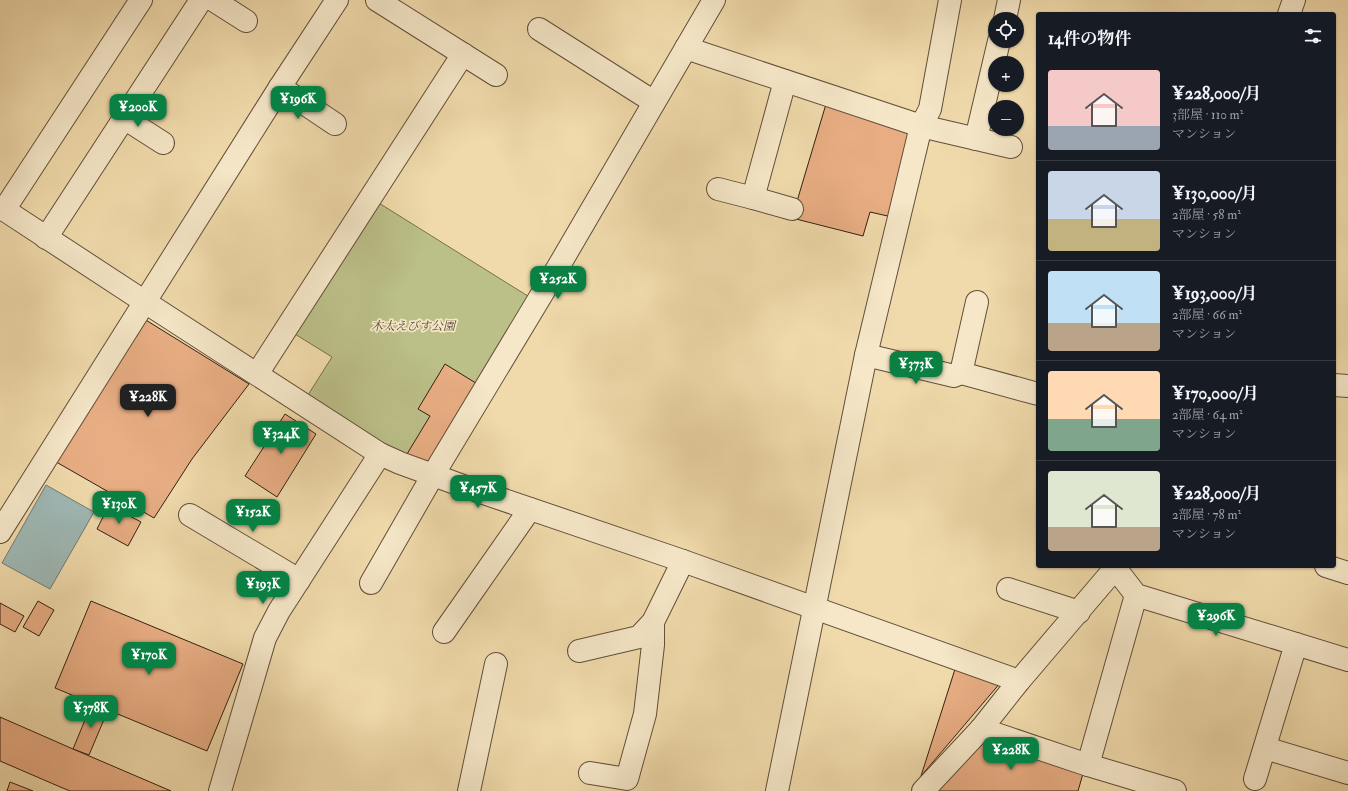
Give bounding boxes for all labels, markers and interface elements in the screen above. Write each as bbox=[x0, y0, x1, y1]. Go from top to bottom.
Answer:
map controls bbox=[988, 12, 1024, 136]
button: locate bbox=[988, 12, 1024, 48]
icon: filters bbox=[1302, 25, 1324, 47]
text: 14件の物件 bbox=[1048, 28, 1131, 49]
button: + bbox=[988, 56, 1024, 92]
text: ¥228,000/月 bbox=[1172, 83, 1262, 104]
pin: ¥196K bbox=[270, 86, 326, 120]
icon: home bbox=[1080, 86, 1128, 134]
text: ¥196K bbox=[280, 91, 316, 107]
pin: ¥200K bbox=[110, 94, 166, 128]
text: ¥200K bbox=[119, 99, 157, 115]
button: − bbox=[988, 100, 1024, 136]
text: 3部屋 · 110 m² bbox=[1172, 107, 1243, 123]
text: マンション bbox=[1172, 126, 1236, 142]
text: ¥130,000/月 bbox=[1172, 183, 1258, 204]
icon: home bbox=[1080, 187, 1128, 235]
text: 2部屋 · 58 m² bbox=[1172, 207, 1241, 223]
text: マンション bbox=[1172, 226, 1236, 242]
pin: ¥252K bbox=[530, 266, 586, 300]
text: ¥252K bbox=[539, 271, 577, 287]
text: ¥193,000/月 bbox=[1172, 283, 1258, 304]
icon: home bbox=[1080, 287, 1128, 335]
text: 2部屋 · 66 m² bbox=[1172, 307, 1242, 323]
park label: 木太えびす公園 bbox=[371, 319, 457, 334]
text: マンション bbox=[1172, 326, 1236, 342]
pin: ¥373K bbox=[888, 351, 944, 385]
text: ¥373K bbox=[899, 356, 933, 372]
text: ¥170,000/月 bbox=[1172, 383, 1259, 404]
pin: ¥228K bbox=[120, 384, 176, 418]
icon: home bbox=[1080, 387, 1128, 435]
text: ¥228K bbox=[129, 389, 167, 405]
text: 2部屋 · 64 m² bbox=[1172, 407, 1243, 423]
pin: ¥324K bbox=[253, 421, 309, 455]
text: ¥324K bbox=[262, 426, 300, 442]
text: マンション bbox=[1172, 426, 1236, 442]
pin: ¥457K bbox=[450, 475, 506, 509]
text: ¥457K bbox=[459, 480, 497, 496]
text: ¥228,000/月 bbox=[1172, 483, 1262, 504]
icon: home bbox=[1080, 487, 1128, 535]
pin: ¥130K bbox=[91, 491, 147, 525]
text: ¥130K bbox=[101, 496, 137, 512]
pin: ¥152K bbox=[225, 499, 281, 533]
text: ¥152K bbox=[235, 504, 271, 520]
text: 2部屋 · 78 m² bbox=[1172, 507, 1241, 523]
text: マンション bbox=[1172, 526, 1236, 542]
pin: ¥193K bbox=[235, 571, 291, 605]
text: ¥193K bbox=[245, 576, 281, 592]
pin: ¥296K bbox=[1188, 603, 1244, 637]
text: ¥296K bbox=[1197, 608, 1235, 624]
pin: ¥170K bbox=[121, 642, 177, 676]
text: ¥170K bbox=[131, 647, 167, 663]
pin: ¥378K bbox=[63, 695, 119, 729]
text: ¥378K bbox=[73, 700, 109, 716]
pin: ¥228K bbox=[983, 737, 1039, 771]
text: ¥228K bbox=[992, 742, 1030, 758]

